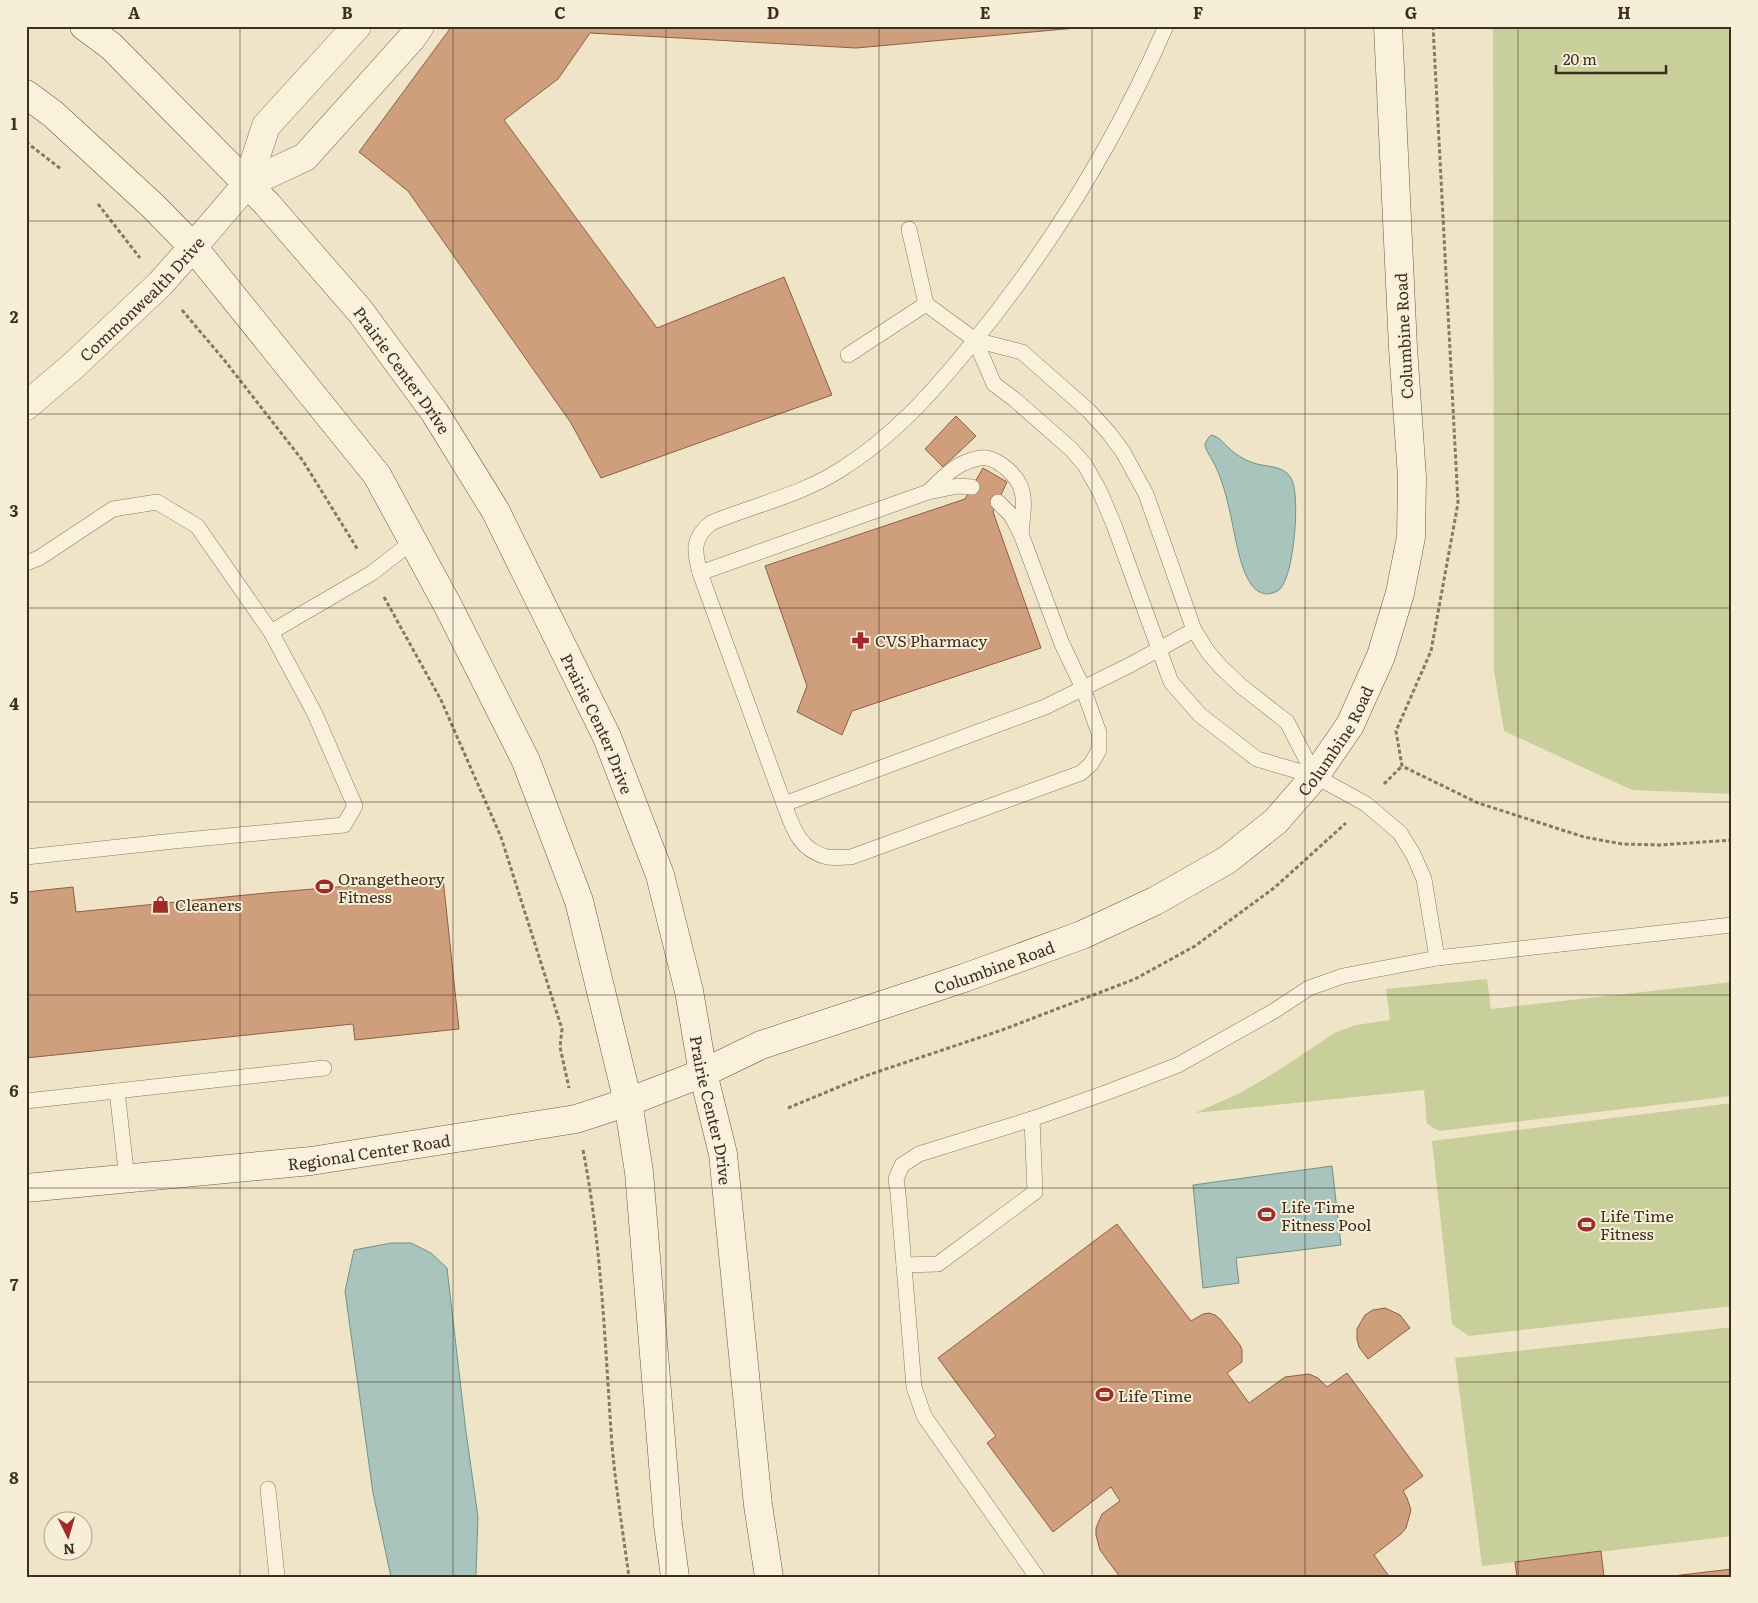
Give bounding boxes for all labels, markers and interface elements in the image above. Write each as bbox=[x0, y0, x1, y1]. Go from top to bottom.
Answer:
text: A bbox=[128, 0, 140, 24]
text: B bbox=[341, 0, 353, 24]
text: C bbox=[554, 0, 566, 24]
text: D bbox=[767, 0, 779, 24]
text: E bbox=[980, 0, 991, 24]
text: F bbox=[1193, 0, 1203, 24]
text: G bbox=[1405, 0, 1417, 24]
text: H bbox=[1617, 0, 1631, 24]
scale bar bbox=[1556, 42, 1666, 74]
text: 20 m bbox=[1563, 47, 1597, 70]
text: 1 bbox=[11, 111, 18, 135]
street label: Commonwealth Drive bbox=[74, 231, 210, 366]
street label: Columbine Road bbox=[1388, 272, 1418, 400]
street label: Prairie Center Drive bbox=[348, 301, 457, 438]
text: 2 bbox=[10, 304, 19, 328]
text: 3 bbox=[10, 498, 19, 522]
place label: CVS Pharmacy bbox=[875, 628, 988, 652]
pharmacy icon: CVS Pharmacy bbox=[851, 630, 871, 650]
street label: Prairie Center Drive bbox=[555, 649, 640, 797]
street label: Columbine Road bbox=[1291, 681, 1378, 801]
text: 4 bbox=[9, 691, 19, 715]
place label: Orangetheory Fitness bbox=[338, 866, 446, 908]
sports icon: Orangetheory Fitness bbox=[314, 877, 334, 897]
text: 5 bbox=[10, 885, 19, 909]
place label: Cleaners bbox=[175, 892, 241, 916]
shop icon: Cleaners bbox=[151, 894, 171, 914]
street label: Columbine Road bbox=[931, 934, 1058, 999]
street label: Prairie Center Drive bbox=[685, 1034, 738, 1186]
text: 6 bbox=[9, 1078, 19, 1102]
street label: Regional Center Road bbox=[287, 1127, 452, 1175]
place label: Life Time Fitness Pool bbox=[1281, 1194, 1371, 1236]
place label: Life Time Fitness bbox=[1600, 1203, 1674, 1245]
sports icon: Life Time Fitness Pool bbox=[1257, 1205, 1277, 1225]
sports icon: Life Time Fitness bbox=[1576, 1214, 1596, 1234]
text: 7 bbox=[10, 1272, 19, 1296]
place label: Life Time bbox=[1118, 1383, 1192, 1407]
sports icon: Life Time bbox=[1094, 1385, 1114, 1405]
text: 8 bbox=[9, 1465, 19, 1489]
north arrow bbox=[42, 1510, 92, 1560]
text: N bbox=[62, 1539, 76, 1560]

